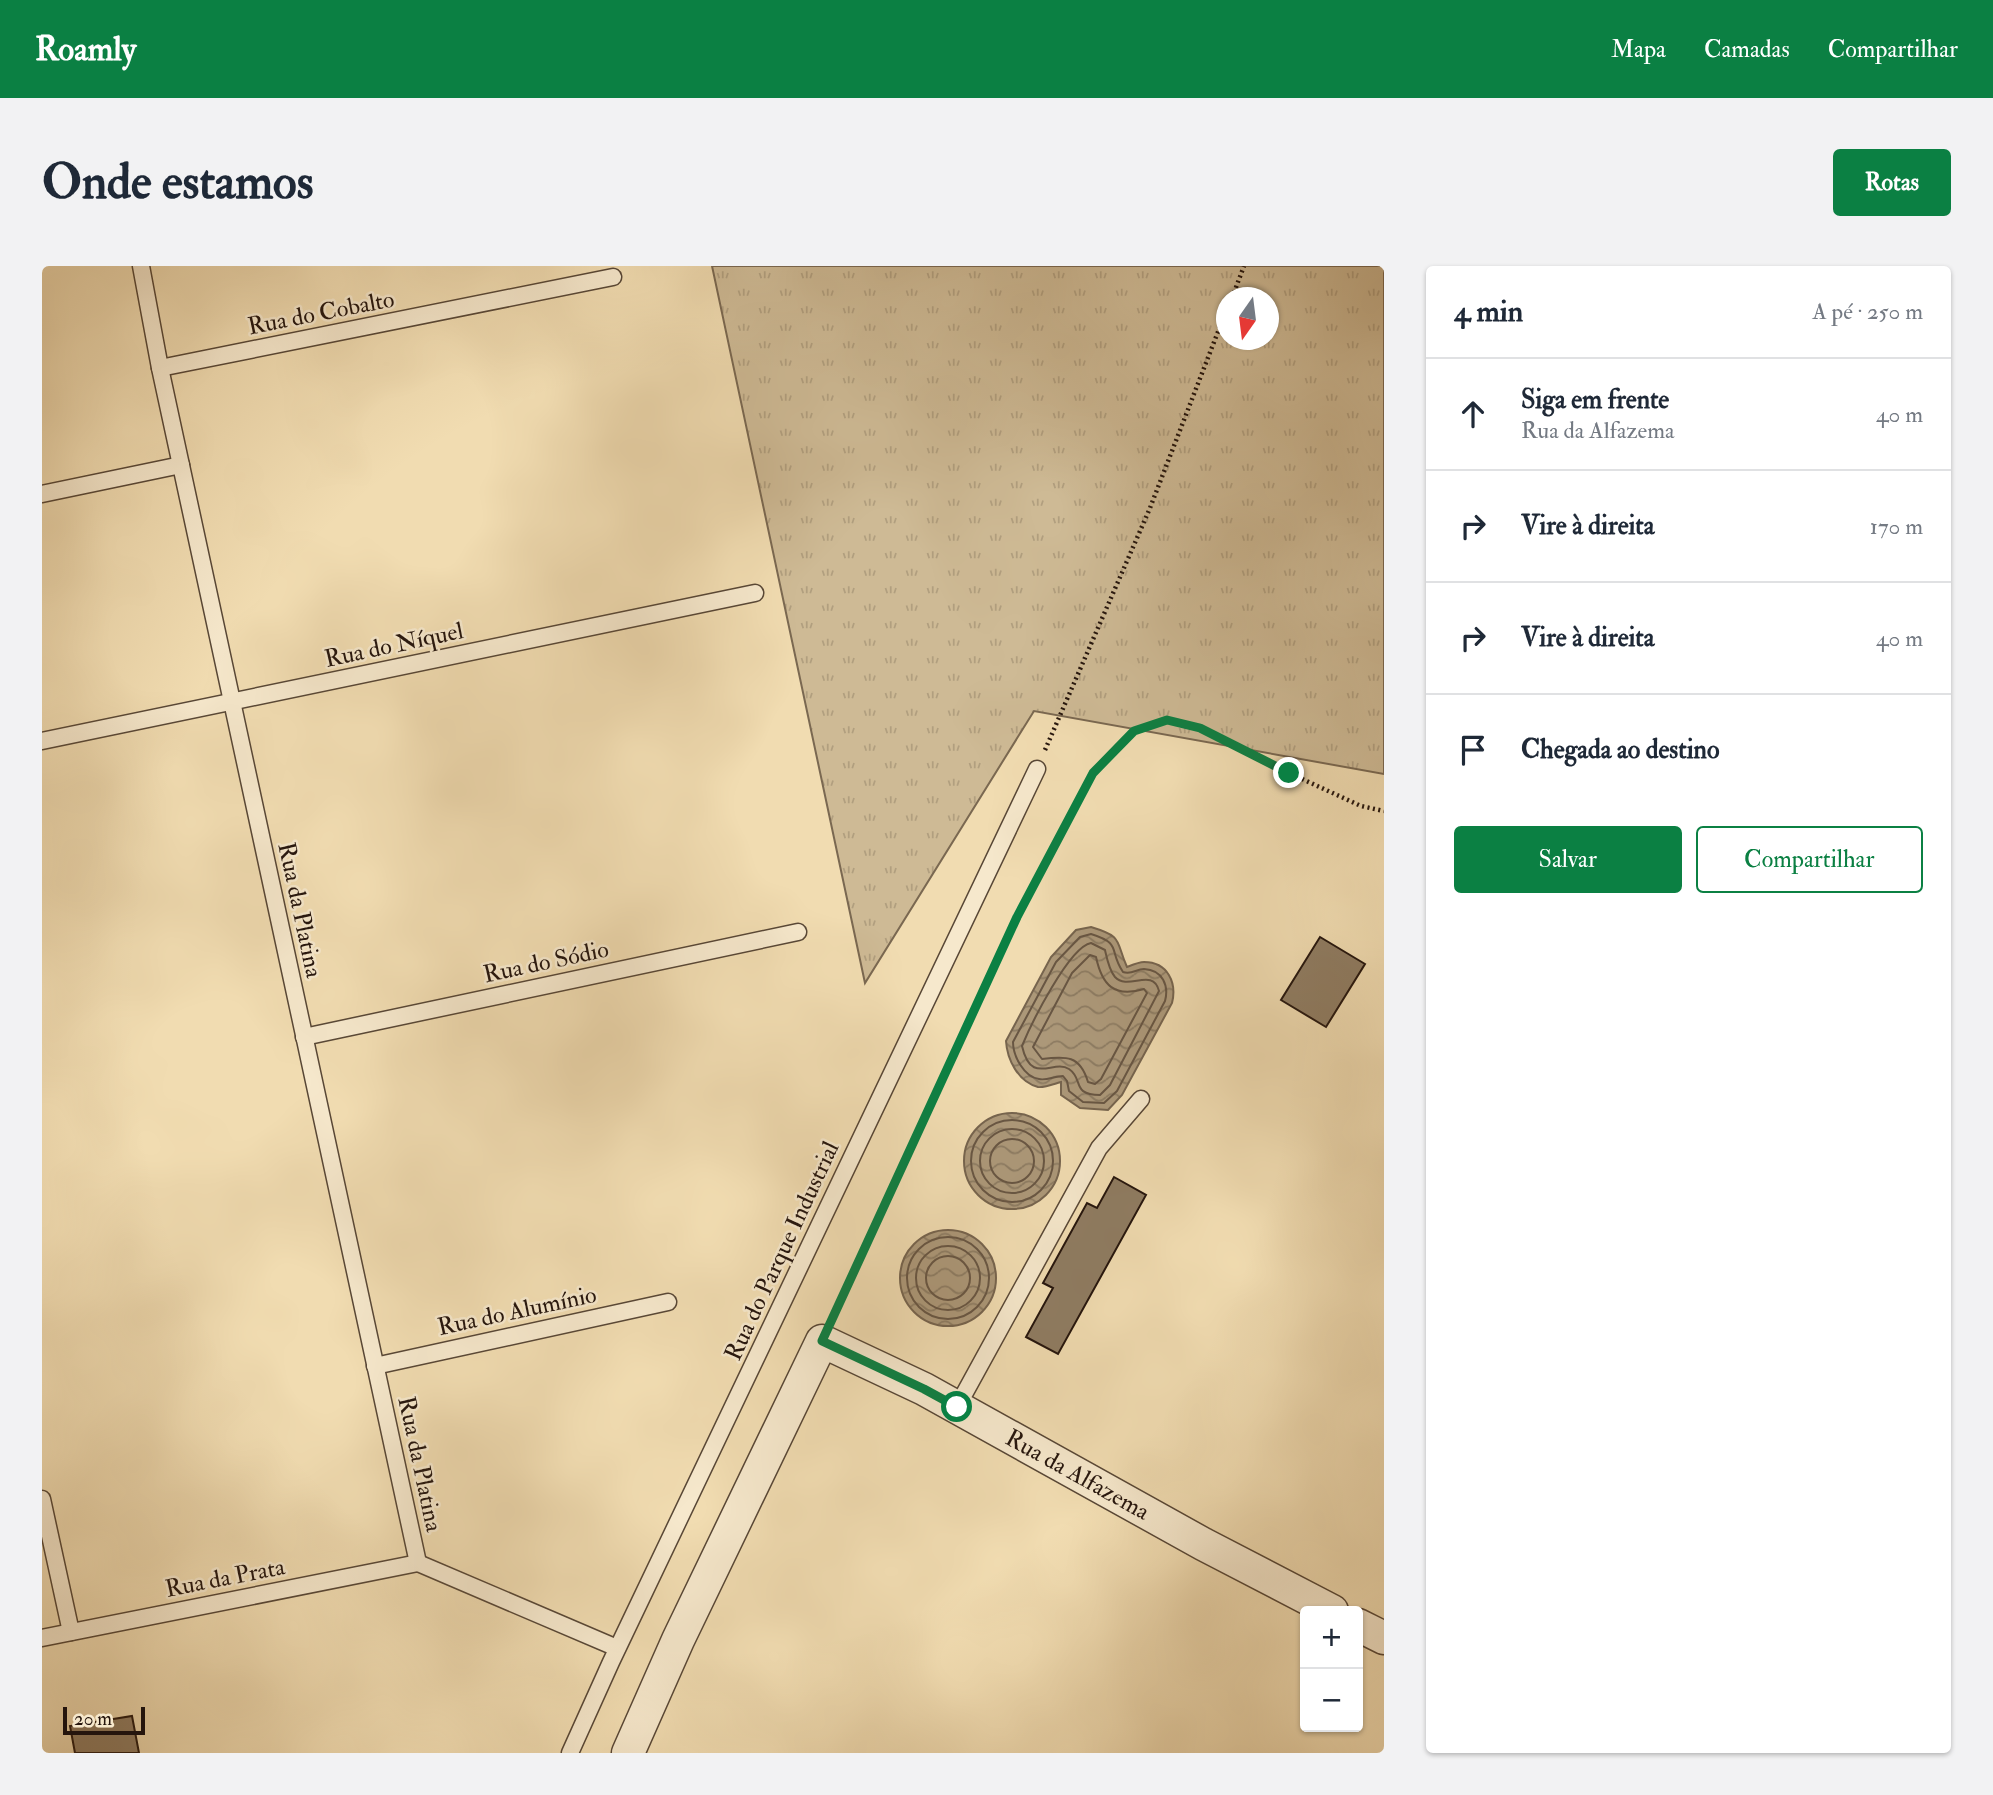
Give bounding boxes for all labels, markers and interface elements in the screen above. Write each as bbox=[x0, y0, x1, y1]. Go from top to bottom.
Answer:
text: Roamly bbox=[35, 29, 136, 70]
text: Mapa bbox=[1611, 34, 1666, 65]
text: Camadas bbox=[1704, 34, 1790, 65]
text: Compartilhar bbox=[1828, 34, 1958, 65]
button: Rotas bbox=[1833, 149, 1951, 216]
text: Onde estamos bbox=[42, 152, 313, 213]
street label: Rua do Cobalto bbox=[245, 284, 397, 342]
north arrow bbox=[1216, 287, 1279, 350]
text: 4 min bbox=[1454, 293, 1523, 330]
text: A pé · 250 m bbox=[1812, 297, 1923, 326]
text: Siga em frente bbox=[1521, 384, 1669, 416]
icon: ahead bbox=[1454, 395, 1492, 433]
text: 40 m bbox=[1876, 400, 1923, 429]
text: Rua da Alfazema bbox=[1521, 416, 1675, 445]
icon: right bbox=[1454, 507, 1492, 545]
text: Vire à direita bbox=[1521, 510, 1654, 542]
text: 170 m bbox=[1870, 512, 1923, 541]
street label: Rua do Níquel bbox=[322, 615, 466, 675]
icon: right bbox=[1454, 619, 1492, 657]
text: Vire à direita bbox=[1521, 622, 1654, 654]
text: 40 m bbox=[1876, 624, 1923, 653]
icon: arrive bbox=[1454, 731, 1492, 769]
text: Chegada ao destino bbox=[1521, 734, 1719, 766]
route end bbox=[1273, 757, 1304, 788]
button: Salvar bbox=[1454, 826, 1682, 893]
button: Compartilhar bbox=[1696, 826, 1923, 893]
street label: Rua da Platina bbox=[271, 840, 330, 982]
street label: Rua do Sódio bbox=[481, 934, 611, 990]
street label: Rua do Parque Industrial bbox=[718, 1136, 846, 1366]
street label: Rua do Alumínio bbox=[435, 1279, 599, 1343]
route start bbox=[941, 1391, 972, 1422]
street label: Rua da Platina bbox=[391, 1394, 450, 1536]
street label: Rua da Alfazema bbox=[1000, 1422, 1156, 1527]
street label: Rua da Prata bbox=[163, 1551, 289, 1605]
map controls bbox=[1300, 1606, 1363, 1732]
button: + bbox=[1300, 1606, 1363, 1669]
button: − bbox=[1300, 1669, 1363, 1732]
scale bar bbox=[63, 1704, 145, 1736]
text: 20 m bbox=[74, 1707, 112, 1731]

